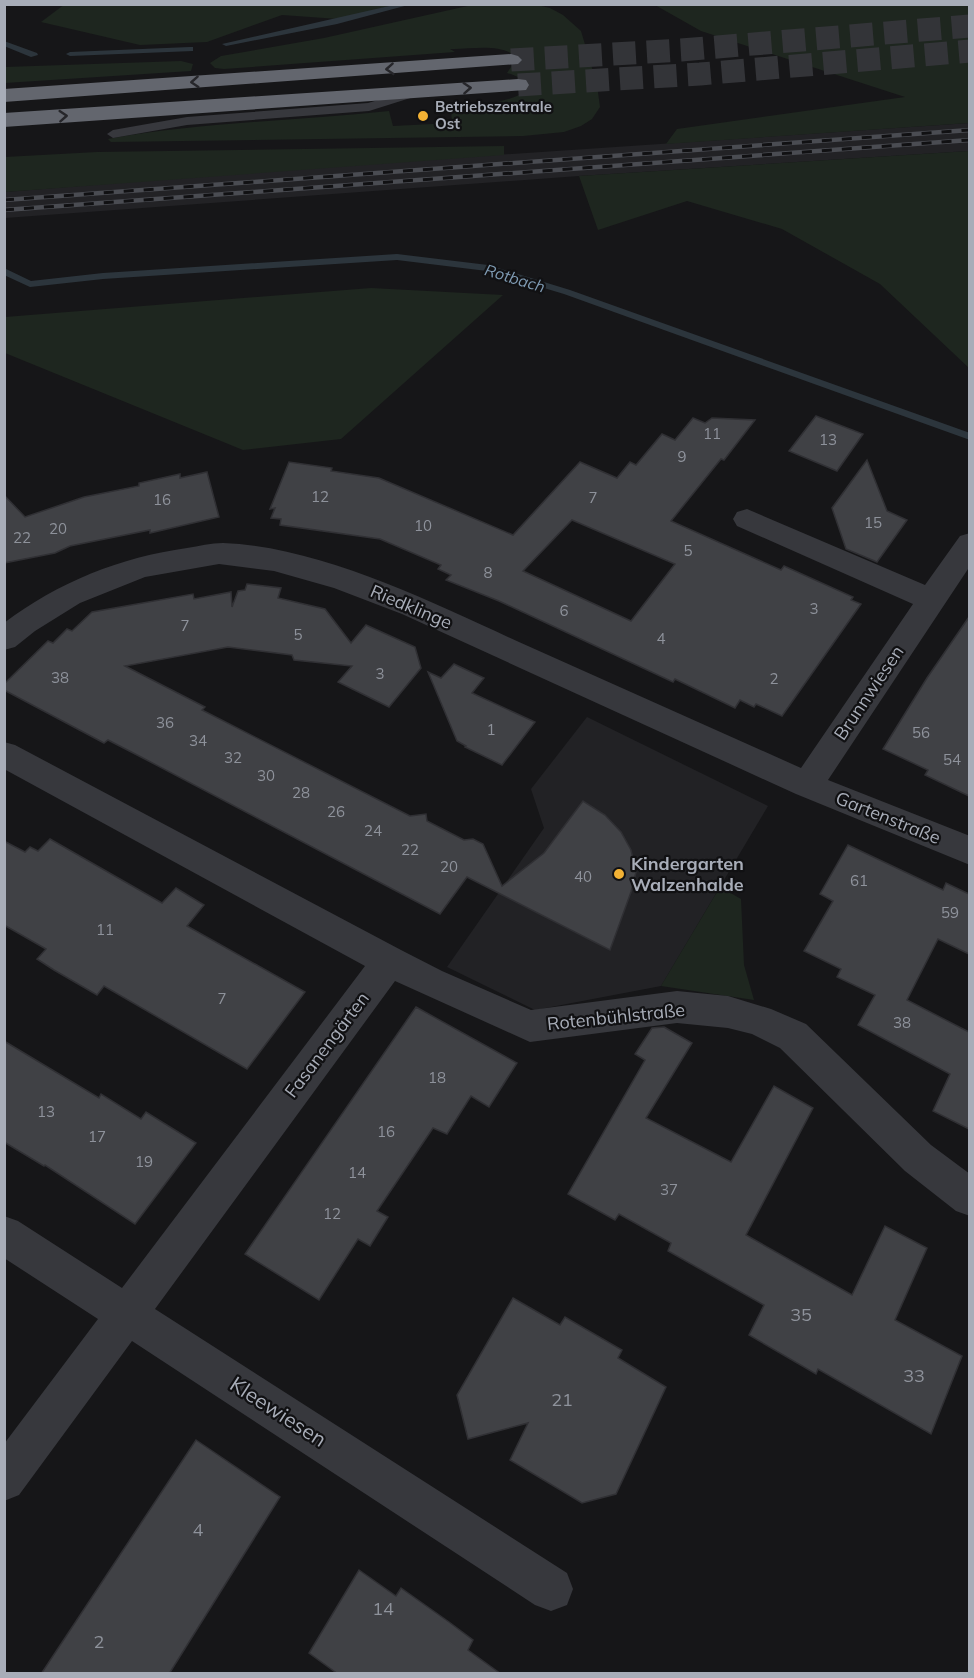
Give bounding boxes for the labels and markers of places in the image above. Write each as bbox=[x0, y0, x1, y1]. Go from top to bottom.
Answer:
place label: Betriebszentrale Ost bbox=[435, 97, 552, 133]
marker: Betriebszentrale Ost bbox=[416, 109, 430, 123]
place label: Kindergarten Walzenhalde bbox=[631, 852, 744, 896]
marker: Kindergarten Walzenhalde bbox=[612, 867, 626, 881]

